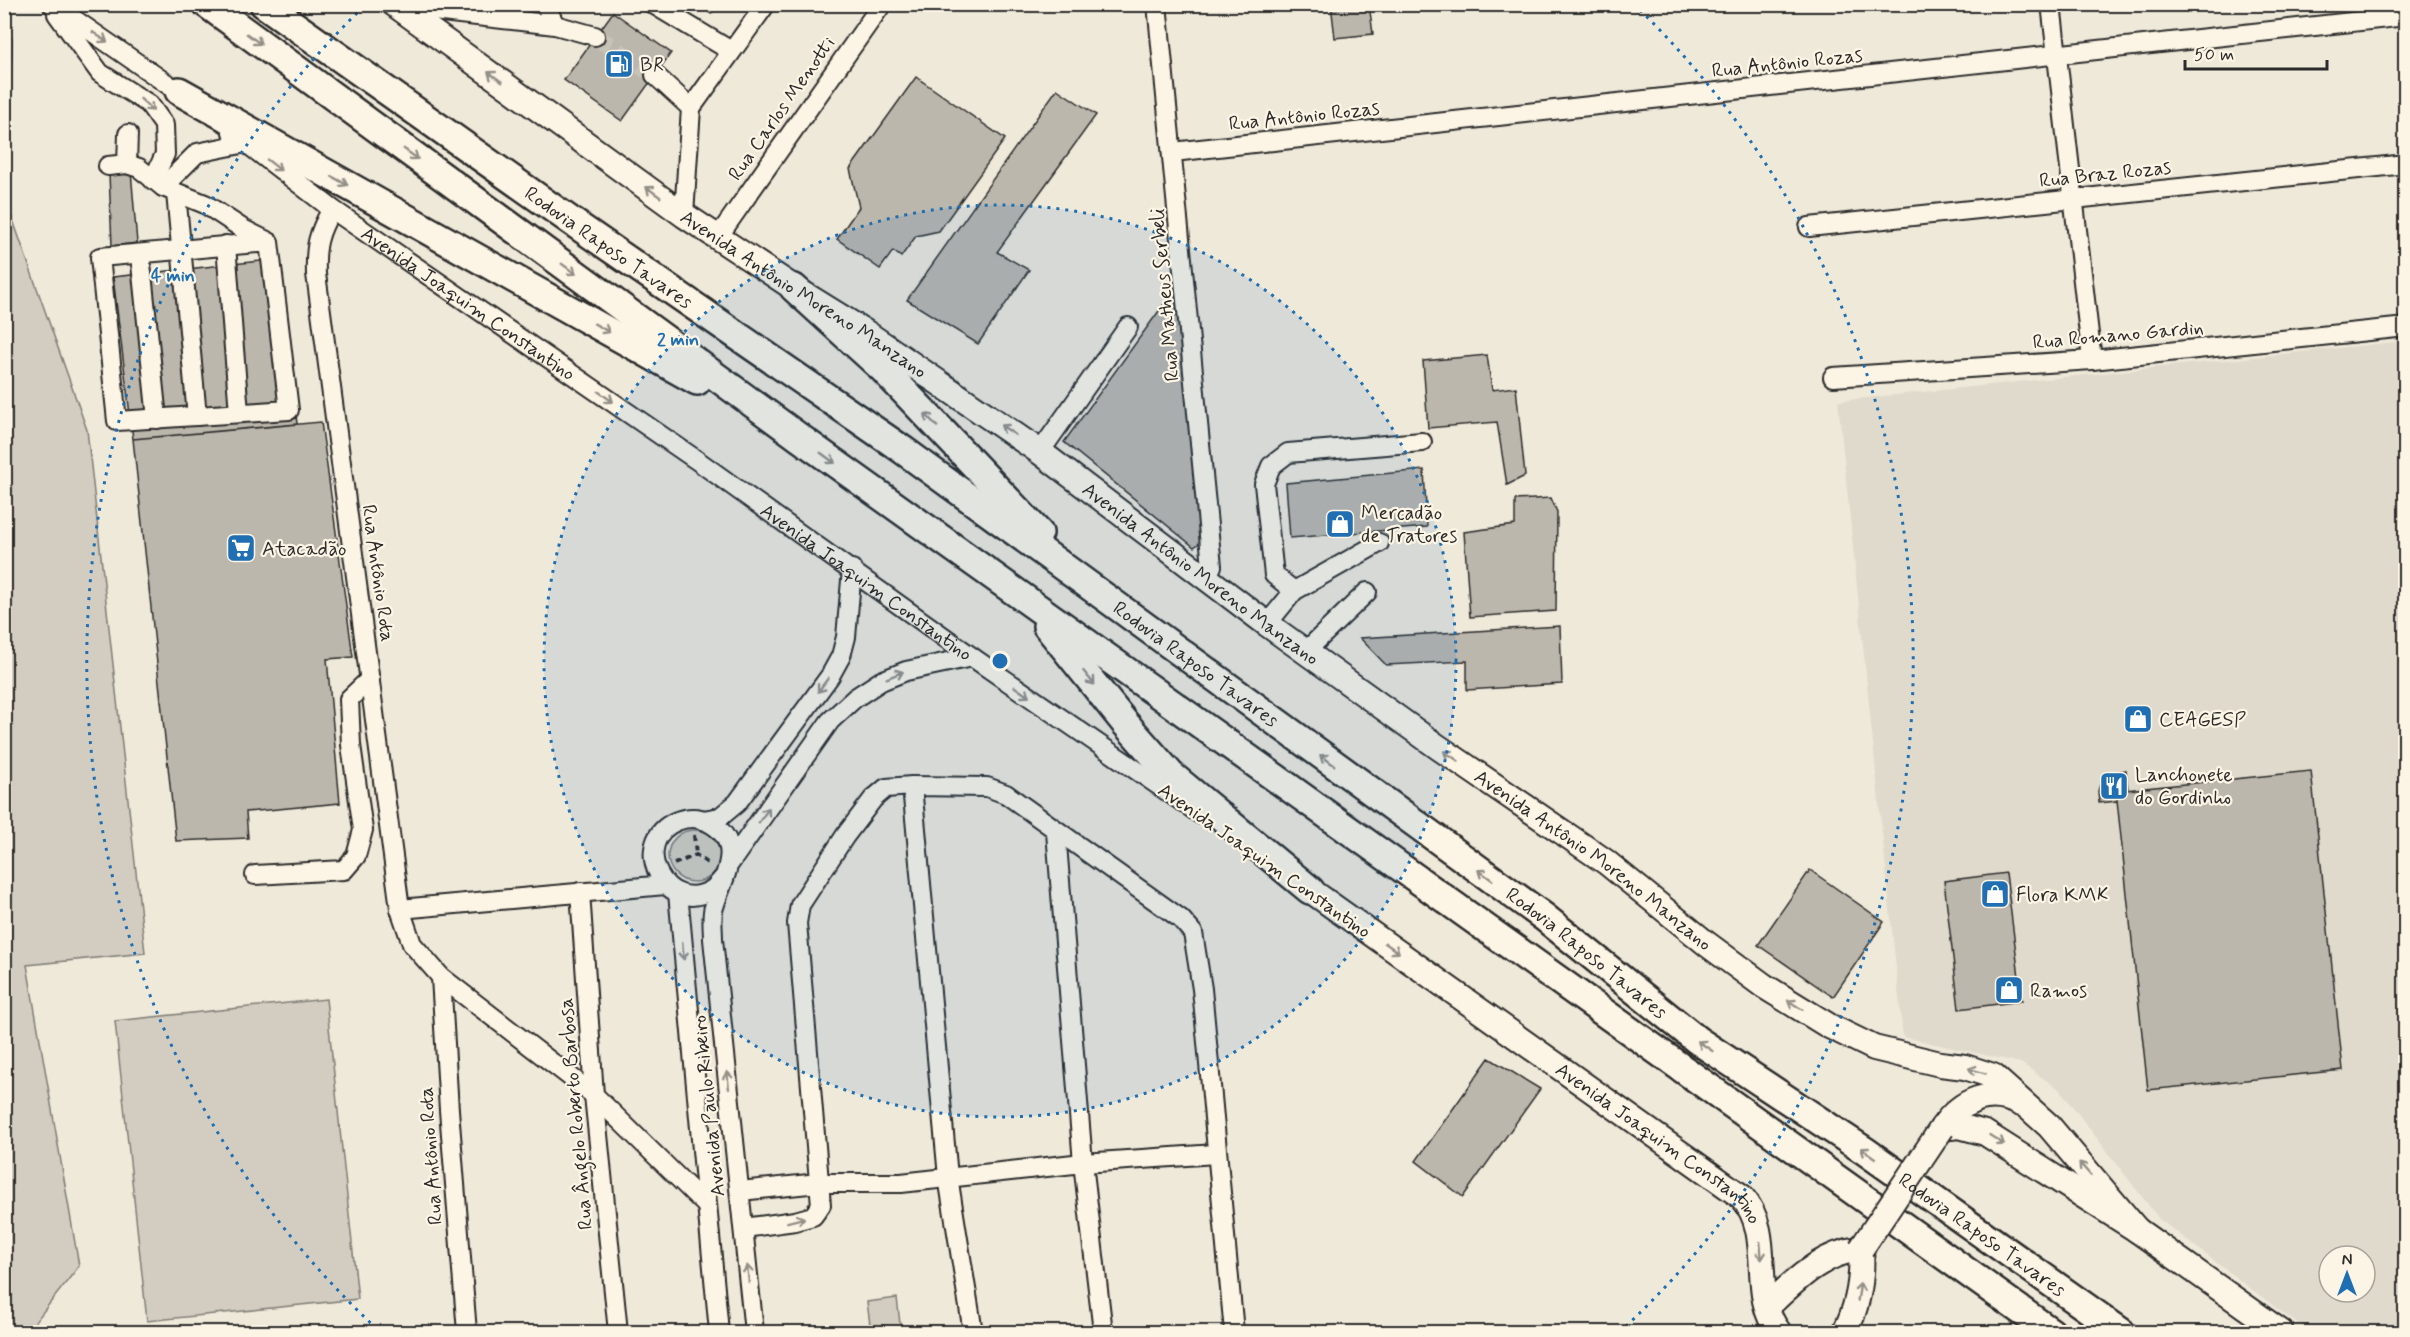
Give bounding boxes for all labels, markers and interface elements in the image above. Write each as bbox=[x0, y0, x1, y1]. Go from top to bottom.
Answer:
one-way arrow bbox=[91, 31, 108, 43]
street label: Rua Carlos Menotti bbox=[722, 31, 842, 186]
one-way arrow bbox=[245, 33, 261, 45]
scale bar bbox=[2185, 33, 2328, 71]
street label: Rua Antônio Rozas bbox=[1710, 42, 1864, 85]
text: 50 m bbox=[2194, 43, 2234, 67]
fuel station icon: BR bbox=[603, 48, 635, 80]
place label: BR bbox=[640, 52, 664, 79]
one-way arrow bbox=[487, 71, 503, 83]
street label: Rua Antônio Rozas bbox=[1227, 95, 1381, 138]
one-way arrow bbox=[140, 98, 155, 112]
one-way arrow bbox=[403, 148, 419, 160]
street label: Rua Braz Rozas bbox=[2038, 154, 2173, 195]
one-way arrow bbox=[266, 158, 282, 171]
one-way arrow bbox=[332, 176, 349, 188]
street label: Rodovia Raposo Tavares bbox=[519, 180, 698, 316]
one-way arrow bbox=[645, 186, 661, 198]
street label: Avenida Antônio Moreno Manzano bbox=[674, 204, 932, 385]
street label: Rua Matheus Serbeli bbox=[1144, 207, 1187, 383]
street label: Avenida Joaquim Constantino bbox=[355, 221, 580, 388]
one-way arrow bbox=[560, 263, 576, 275]
text: 4 min bbox=[151, 264, 195, 288]
street label: Rua Romano Gardin bbox=[2032, 315, 2205, 356]
one-way arrow bbox=[593, 322, 610, 334]
text: 2 min bbox=[657, 328, 699, 352]
one-way arrow bbox=[597, 391, 614, 403]
one-way arrow bbox=[924, 412, 938, 427]
one-way arrow bbox=[1001, 424, 1017, 436]
one-way arrow bbox=[820, 452, 836, 465]
street label: Avenida Antônio Moreno Manzano bbox=[1076, 477, 1324, 672]
street label: Avenida Joaquim Constantino bbox=[754, 498, 977, 668]
place label: Mercadão de Tratores bbox=[1361, 500, 1457, 550]
street label: Rua Antônio Rota bbox=[355, 503, 401, 644]
shop icon: Mercadão de Tratores bbox=[1324, 508, 1356, 540]
supermarket icon: Atacadão bbox=[225, 532, 257, 564]
place label: Atacadão bbox=[262, 536, 347, 563]
street label: Rodovia Raposo Tavares bbox=[1107, 595, 1284, 734]
centre of rings bbox=[990, 651, 1010, 671]
one-way arrow bbox=[885, 669, 903, 680]
one-way arrow bbox=[1082, 670, 1096, 685]
one-way arrow bbox=[817, 676, 830, 692]
one-way arrow bbox=[1014, 686, 1030, 698]
shop icon: CEAGESP bbox=[2122, 703, 2154, 735]
place label: CEAGESP bbox=[2159, 707, 2246, 734]
one-way arrow bbox=[1443, 750, 1460, 762]
one-way arrow bbox=[1319, 754, 1335, 766]
place label: Lanchonete do Gordinho bbox=[2135, 762, 2233, 812]
street label: Avenida Antônio Moreno Manzano bbox=[1469, 764, 1717, 958]
restaurant icon: Lanchonete do Gordinho bbox=[2098, 770, 2130, 802]
street label: Avenida Joaquim Constantino bbox=[1152, 777, 1376, 945]
one-way arrow bbox=[758, 807, 770, 824]
one-way arrow bbox=[1477, 868, 1493, 881]
shop icon: Flora KMK bbox=[1979, 878, 2011, 910]
street label: Rodovia Raposo Tavares bbox=[1500, 882, 1673, 1026]
place label: Flora KMK bbox=[2016, 882, 2109, 909]
one-way arrow bbox=[678, 941, 689, 961]
one-way arrow bbox=[1383, 942, 1400, 954]
shop icon: Ramos bbox=[1993, 974, 2025, 1006]
place label: Ramos bbox=[2030, 978, 2087, 1005]
street label: Rua Ângelo Roberto Barbosa bbox=[553, 997, 602, 1231]
one-way arrow bbox=[1787, 999, 1804, 1012]
street label: Avenida Paulo Ribeiro bbox=[687, 1014, 732, 1198]
one-way arrow bbox=[1697, 1039, 1714, 1051]
street label: Avenida Joaquim Constantino bbox=[1550, 1057, 1767, 1228]
one-way arrow bbox=[1968, 1064, 1987, 1075]
one-way arrow bbox=[722, 1071, 733, 1091]
street label: Rua Antônio Rota bbox=[413, 1086, 450, 1226]
one-way arrow bbox=[1988, 1134, 2005, 1146]
one-way arrow bbox=[1860, 1147, 1876, 1159]
one-way arrow bbox=[2078, 1162, 2092, 1177]
street label: Rodovia Raposo Tavares bbox=[1893, 1167, 2071, 1304]
one-way arrow bbox=[786, 1214, 805, 1226]
one-way arrow bbox=[1756, 1241, 1767, 1260]
north arrow bbox=[2317, 1244, 2377, 1304]
text: N bbox=[2342, 1250, 2352, 1271]
one-way arrow bbox=[742, 1265, 753, 1285]
one-way arrow bbox=[1853, 1282, 1864, 1302]

